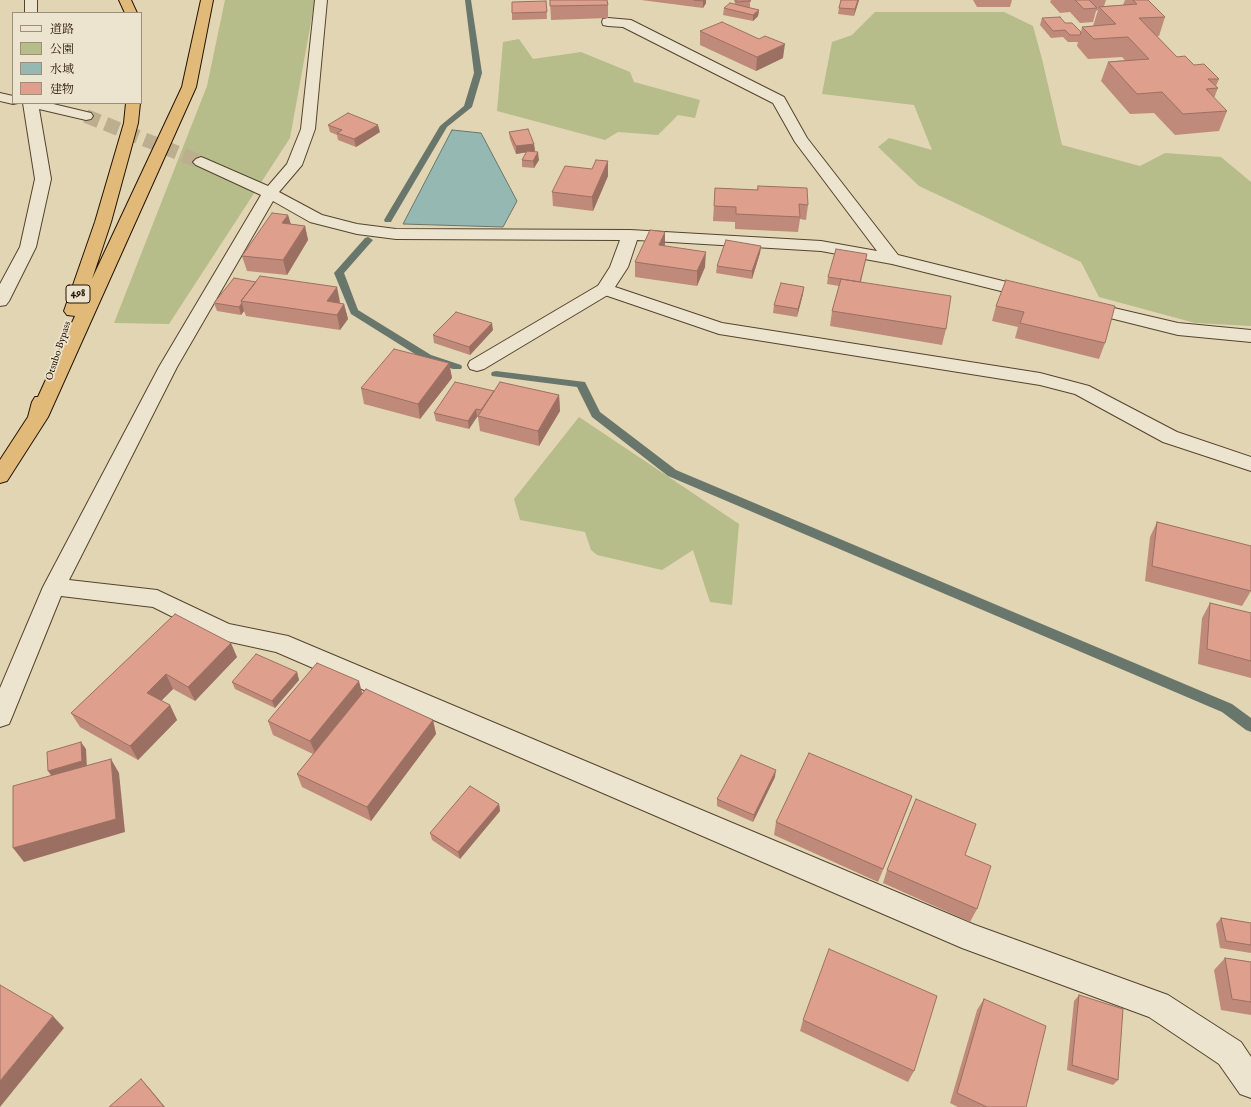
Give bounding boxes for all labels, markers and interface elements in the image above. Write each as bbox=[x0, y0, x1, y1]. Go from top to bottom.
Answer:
legend bbox=[12, 12, 142, 104]
text: 道路 bbox=[50, 22, 74, 37]
text: 公園 bbox=[50, 42, 74, 57]
text: 水域 bbox=[50, 62, 74, 77]
text: 建物 bbox=[50, 82, 74, 97]
road number: 498 bbox=[66, 285, 90, 303]
street label: Otsubo Bypass bbox=[44, 320, 74, 382]

